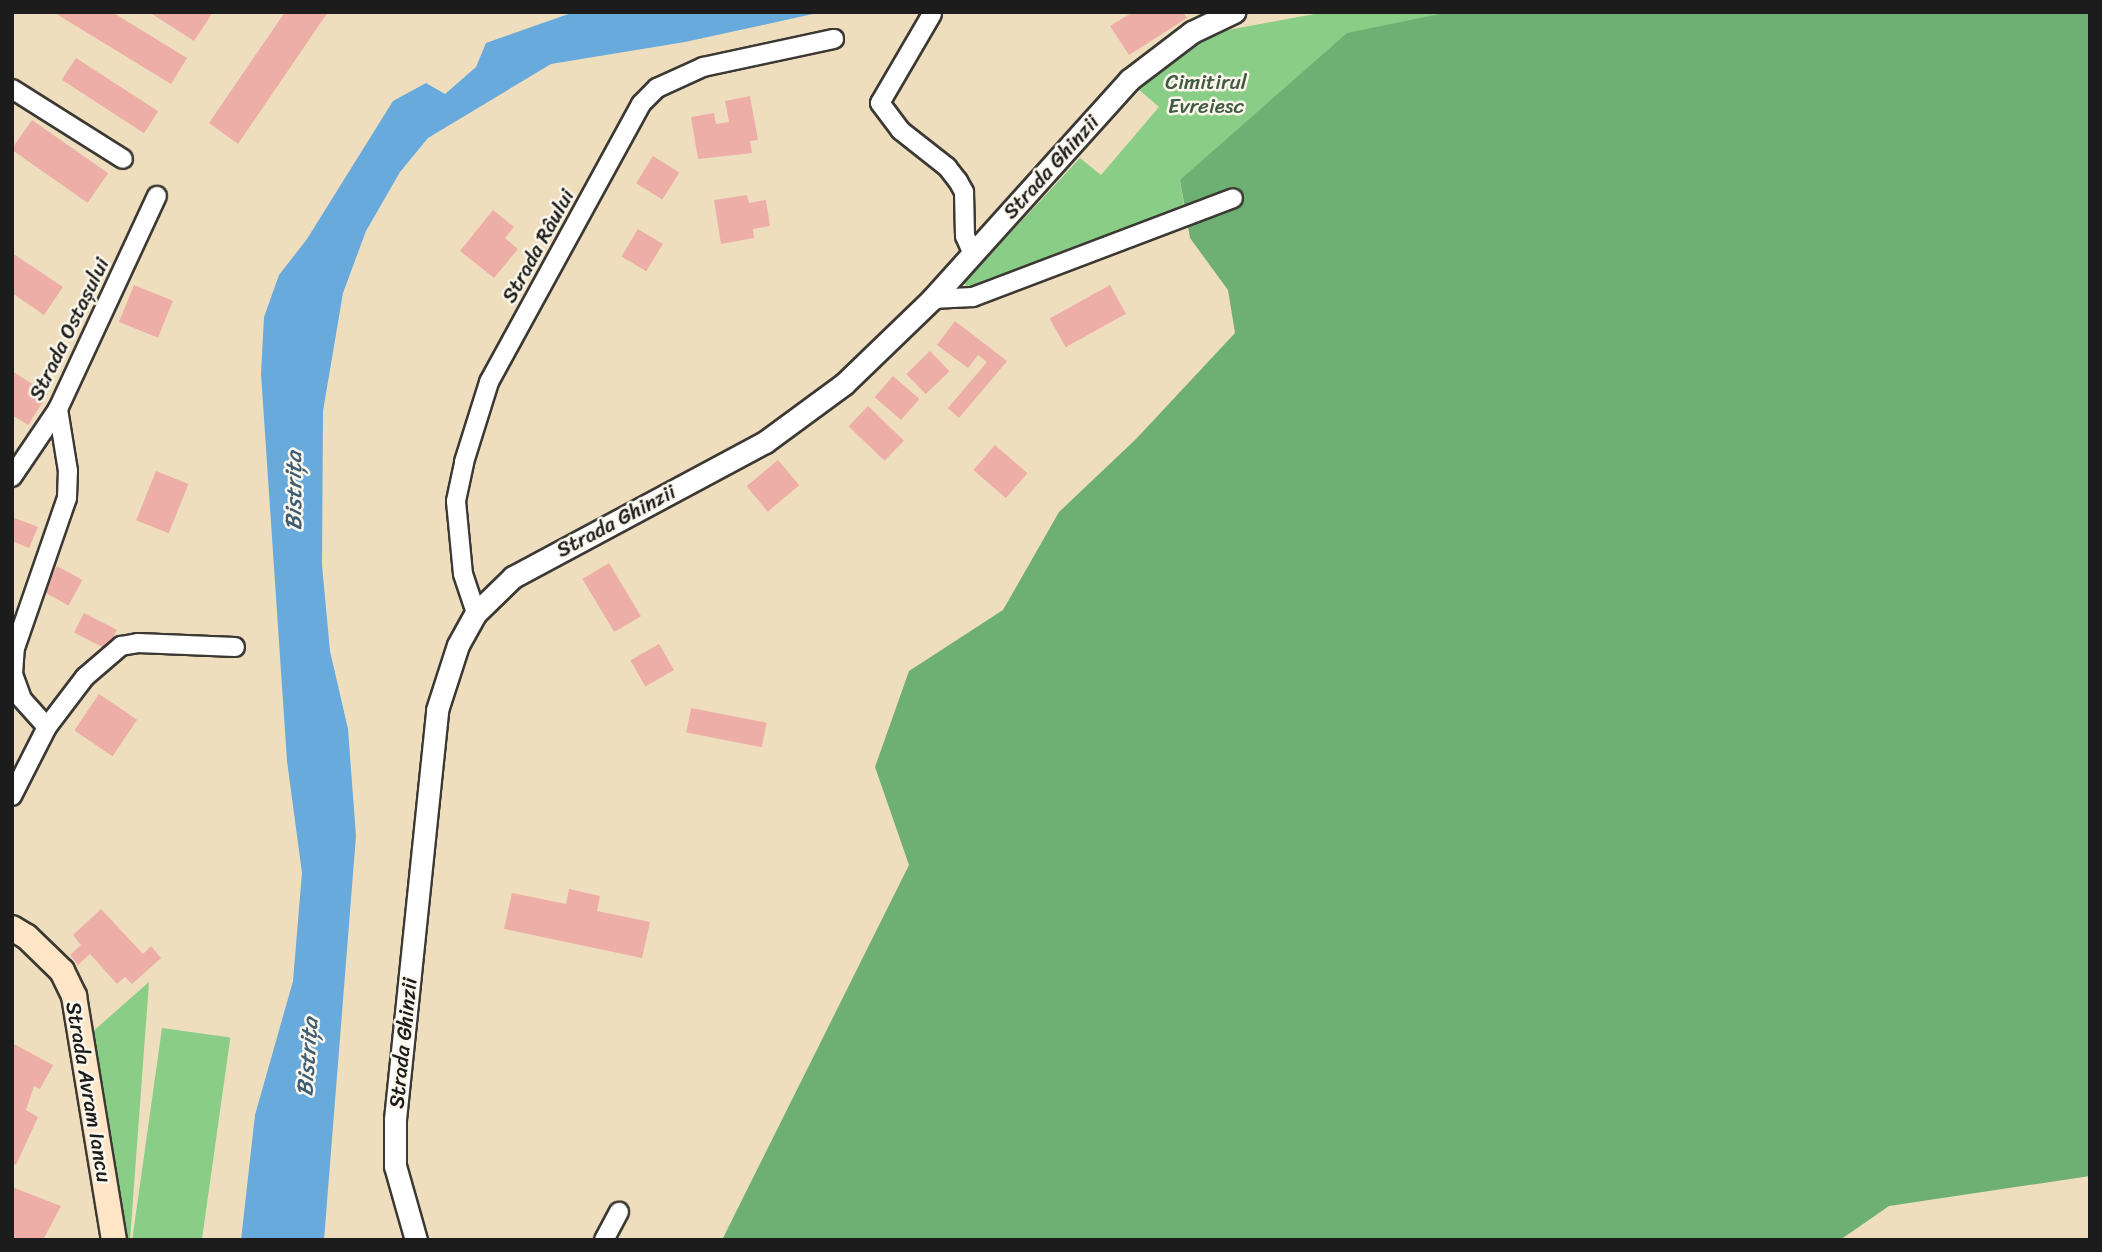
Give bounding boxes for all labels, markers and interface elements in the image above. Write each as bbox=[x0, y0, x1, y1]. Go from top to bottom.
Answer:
park label: Cimitirul Evreiesc bbox=[1165, 69, 1247, 119]
street label: Strada Ghinzii bbox=[998, 110, 1104, 224]
street label: Strada Râului bbox=[496, 185, 580, 307]
street label: Strada Ostașului bbox=[24, 254, 114, 404]
water label: Bistrița bbox=[280, 452, 308, 530]
street label: Strada Ghinzii bbox=[552, 479, 680, 563]
street label: Strada Ghinzii bbox=[384, 976, 422, 1110]
street label: Strada Avram Iancu bbox=[61, 999, 117, 1185]
water label: Bistrița bbox=[291, 1017, 325, 1097]

